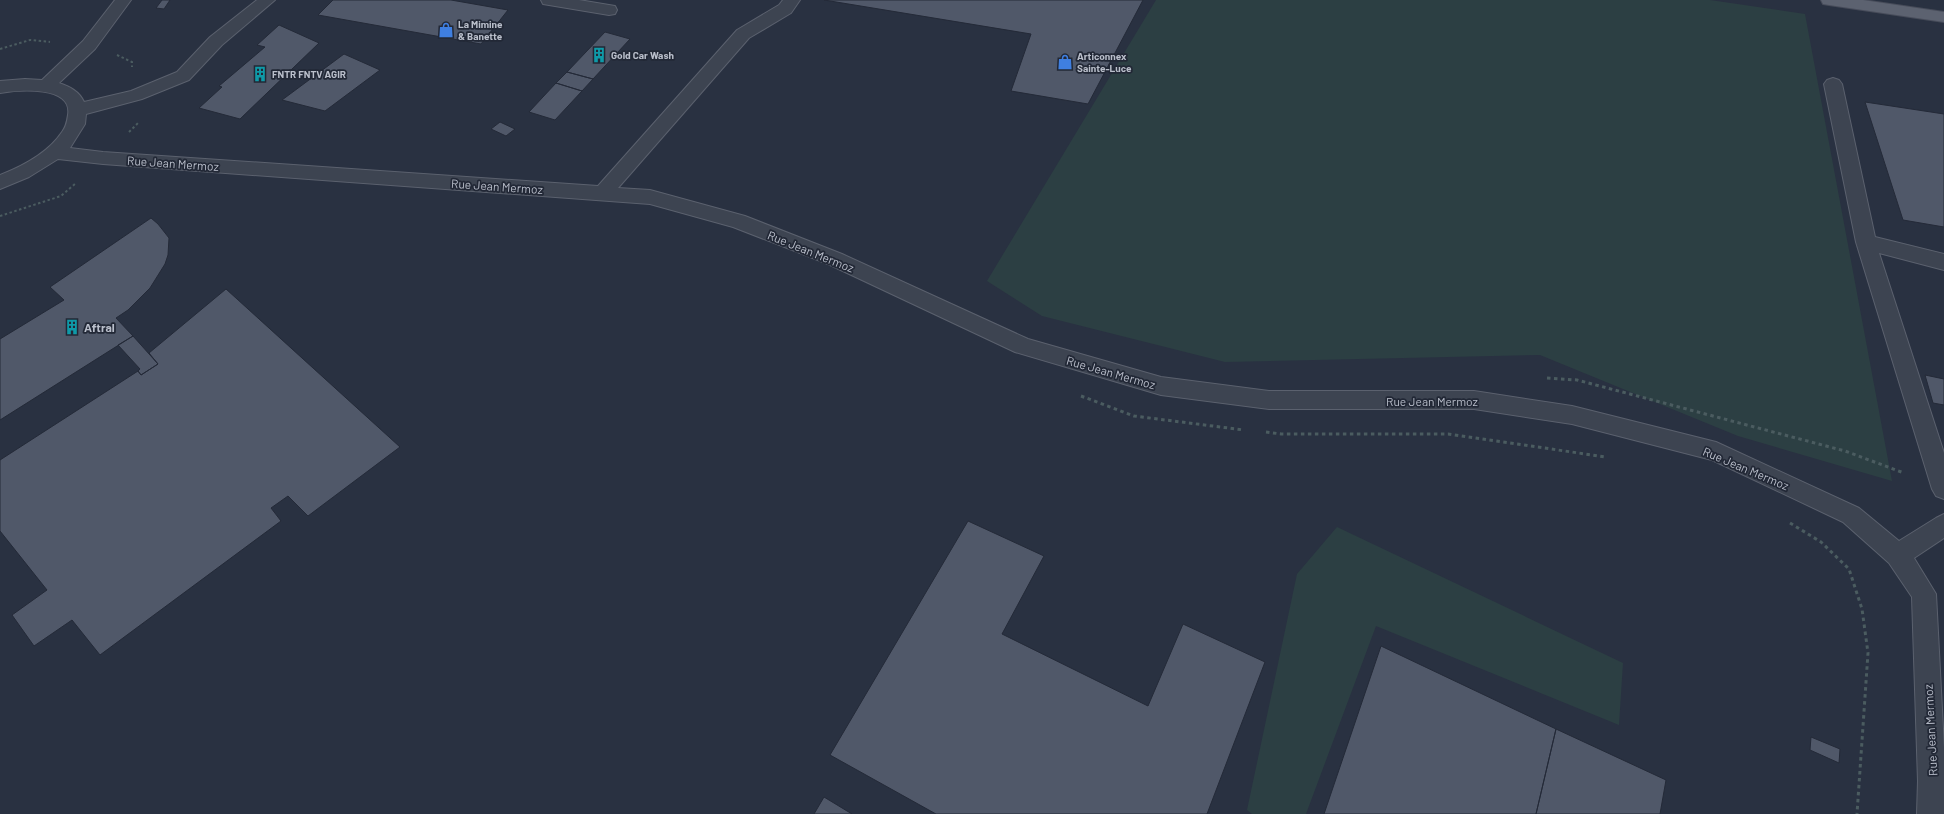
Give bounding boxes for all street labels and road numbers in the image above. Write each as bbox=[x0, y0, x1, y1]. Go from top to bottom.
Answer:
street label: Rue Jean Mermoz bbox=[127, 153, 219, 173]
street label: Rue Jean Mermoz bbox=[451, 176, 543, 196]
street label: Rue Jean Mermoz bbox=[766, 227, 856, 275]
street label: Rue Jean Mermoz bbox=[1065, 353, 1157, 391]
street label: Rue Jean Mermoz bbox=[1386, 394, 1478, 408]
street label: Rue Jean Mermoz bbox=[1701, 444, 1791, 492]
street label: Rue Jean Mermoz bbox=[1921, 684, 1939, 776]

